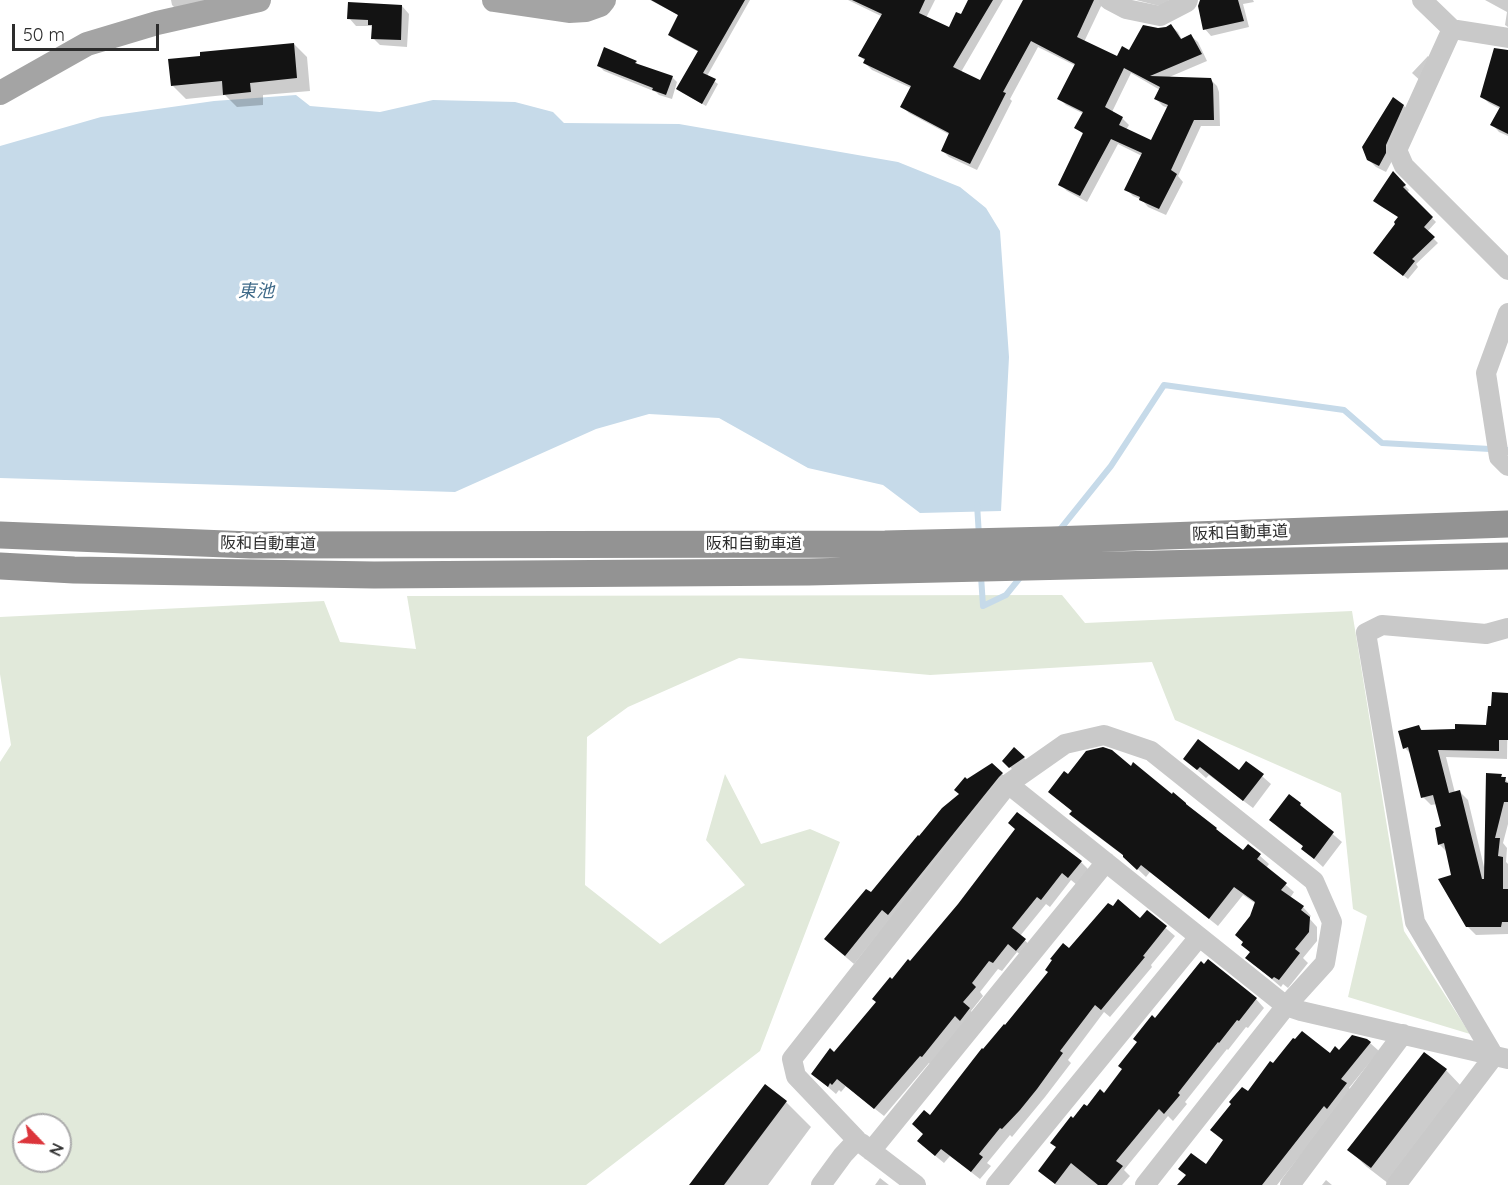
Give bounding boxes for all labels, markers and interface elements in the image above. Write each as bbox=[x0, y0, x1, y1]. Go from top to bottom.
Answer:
scale bar bbox=[15, 12, 162, 50]
text: 50 m bbox=[23, 23, 65, 46]
water label: 東池 bbox=[238, 281, 274, 303]
street label: 阪和自動車道 bbox=[1192, 522, 1288, 544]
street label: 阪和自動車道 bbox=[220, 534, 316, 554]
street label: 阪和自動車道 bbox=[706, 534, 802, 554]
north arrow bbox=[12, 1113, 72, 1173]
text: N bbox=[45, 1140, 68, 1159]

